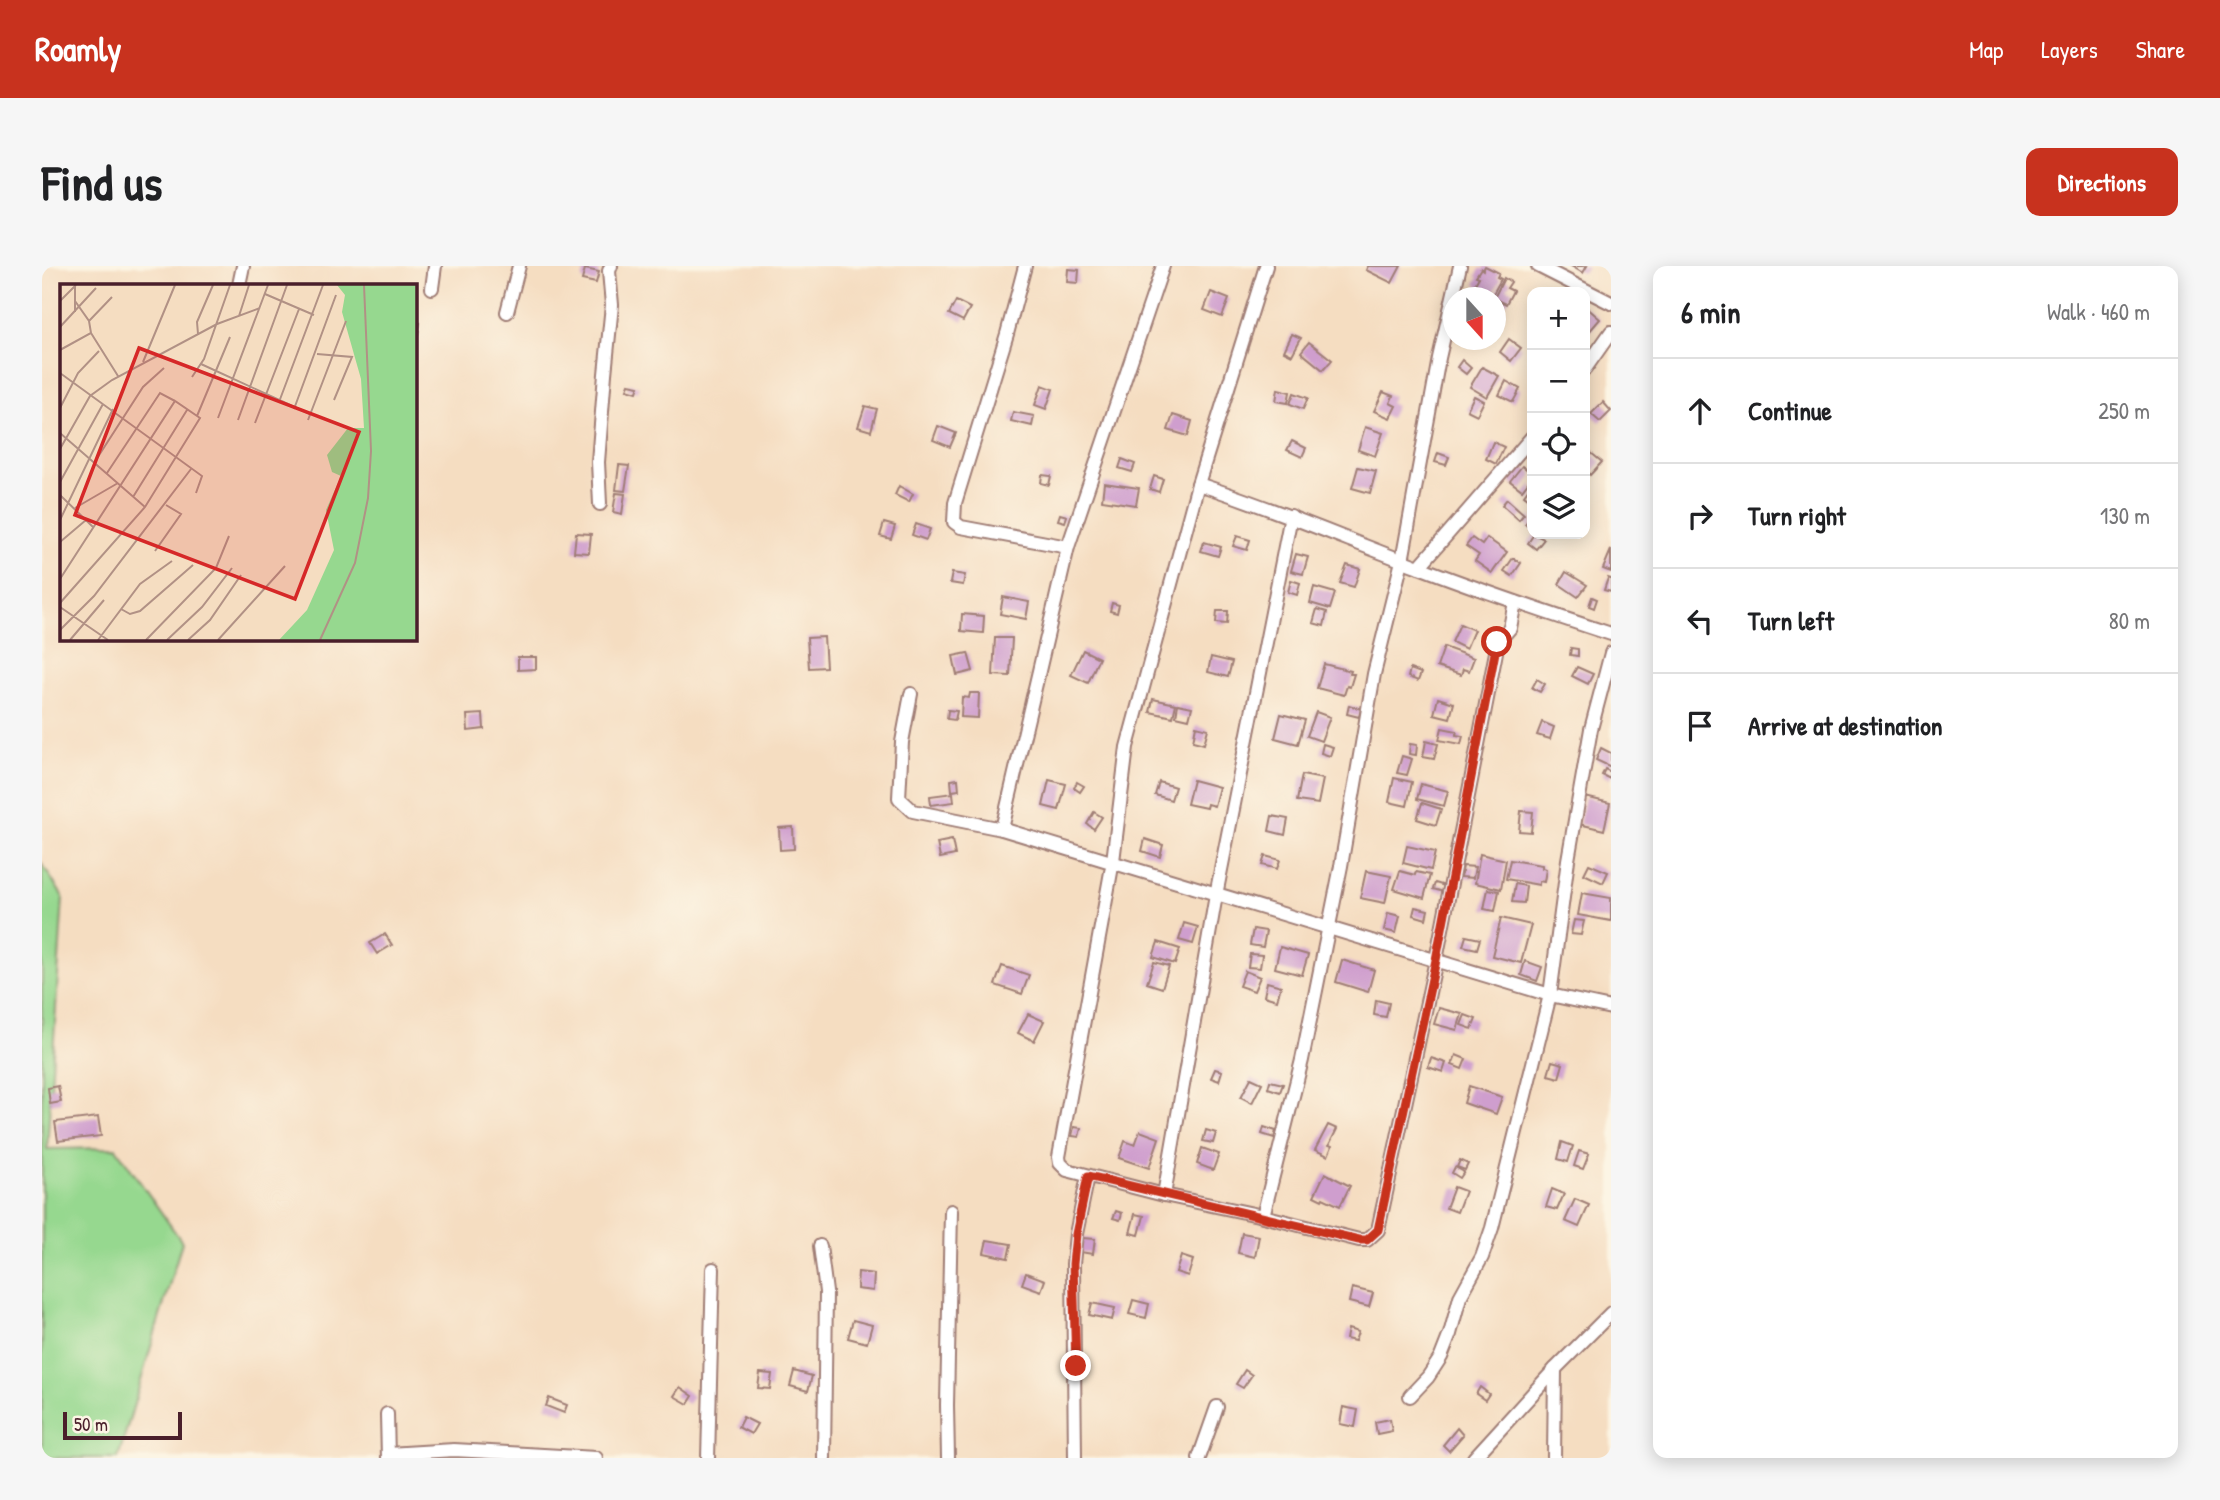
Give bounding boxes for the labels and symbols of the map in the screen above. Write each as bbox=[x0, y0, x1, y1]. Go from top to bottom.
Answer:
inset map bbox=[60, 284, 416, 640]
north arrow bbox=[1443, 287, 1506, 350]
route start bbox=[1481, 626, 1512, 657]
route end bbox=[1060, 1350, 1091, 1381]
scale bar bbox=[63, 1409, 182, 1441]

